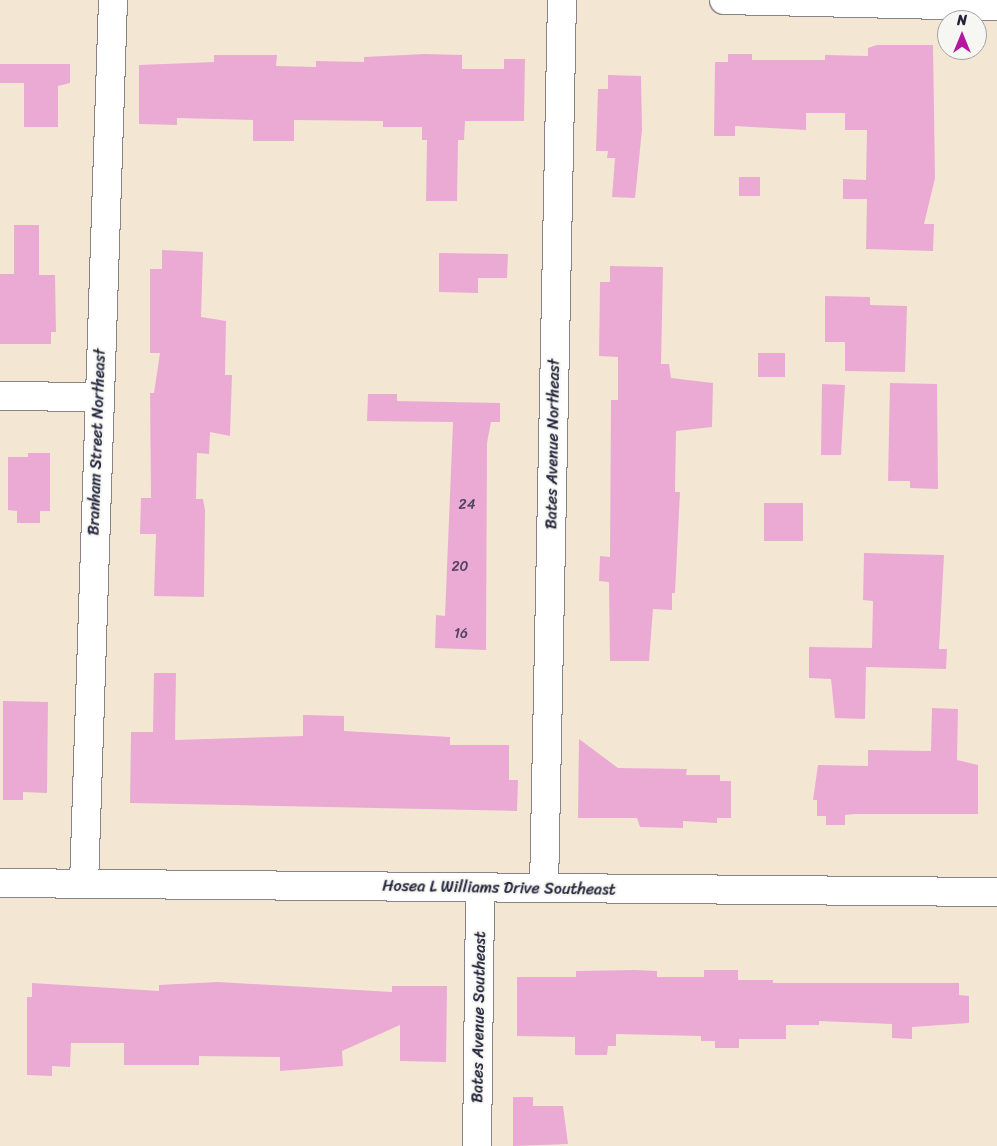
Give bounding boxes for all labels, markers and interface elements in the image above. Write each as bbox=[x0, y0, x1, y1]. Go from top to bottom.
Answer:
text: N bbox=[957, 8, 967, 33]
north arrow bbox=[937, 10, 987, 60]
street label: Branham Street Northeast bbox=[84, 347, 110, 537]
street label: Bates Avenue Northeast bbox=[542, 358, 564, 530]
house number: 24 bbox=[459, 497, 475, 513]
house number: 20 bbox=[452, 559, 468, 575]
house number: 16 bbox=[454, 626, 468, 642]
street label: Hosea L Williams Drive Southeast bbox=[382, 876, 616, 900]
street label: Bates Avenue Southeast bbox=[468, 931, 490, 1103]

